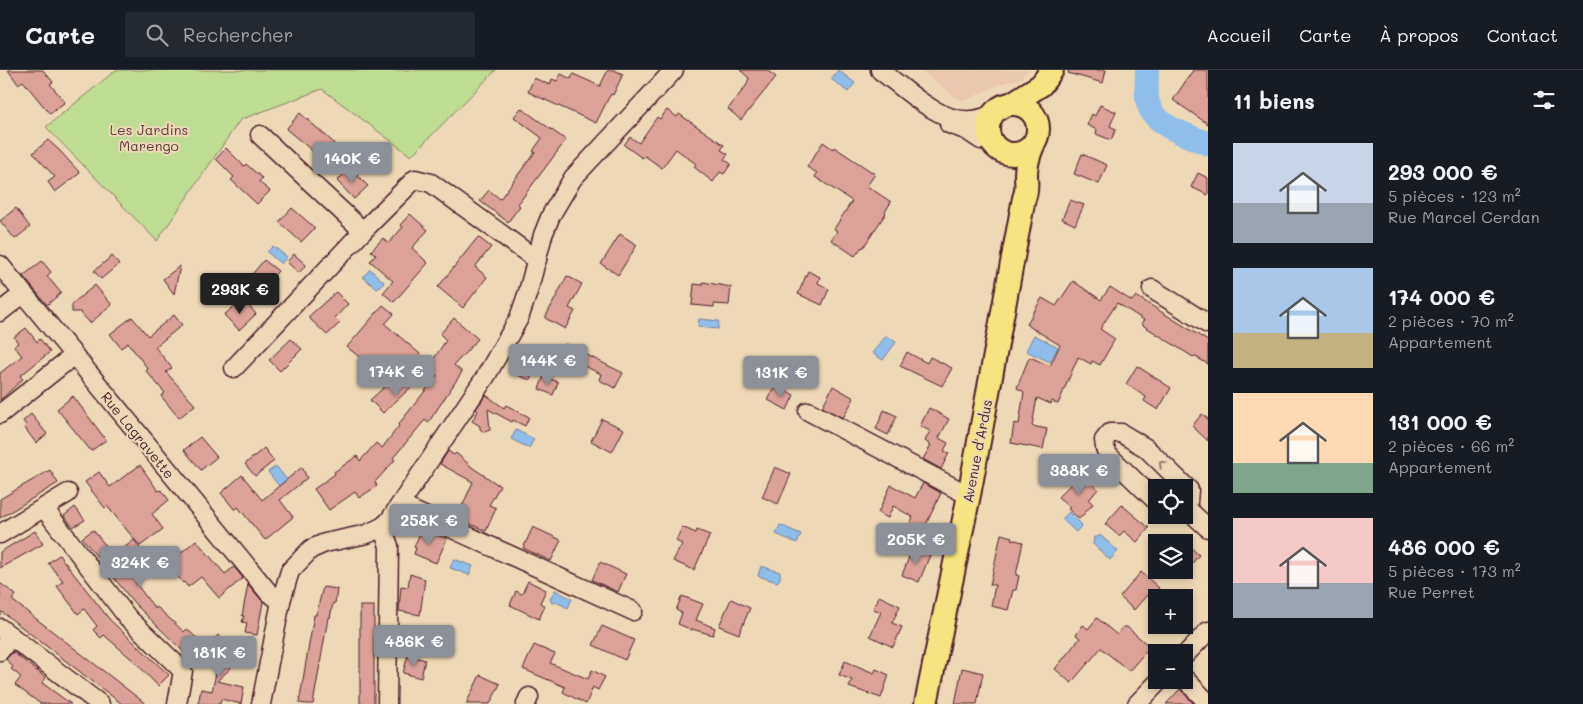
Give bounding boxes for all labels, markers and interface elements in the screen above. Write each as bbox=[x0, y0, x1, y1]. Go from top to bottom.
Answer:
search box bbox=[125, 12, 475, 57]
text: Carte bbox=[25, 19, 95, 50]
icon: search bbox=[143, 21, 171, 49]
text: Rechercher bbox=[183, 22, 293, 47]
text: Accueil bbox=[1206, 23, 1271, 47]
text: Carte bbox=[1299, 23, 1351, 47]
text: À propos bbox=[1379, 23, 1459, 47]
text: Contact bbox=[1487, 23, 1558, 47]
icon: filters bbox=[1530, 86, 1558, 114]
text: 11 biens bbox=[1233, 87, 1315, 114]
park label: Les Jardins Marengo bbox=[110, 120, 188, 155]
pin: 140K € bbox=[311, 142, 393, 184]
text: 140K € bbox=[324, 147, 380, 168]
text: 293 000 € bbox=[1388, 158, 1498, 185]
icon: home bbox=[1273, 163, 1333, 223]
text: 5 pièces · 123 m² bbox=[1388, 185, 1521, 206]
text: Rue Marcel Cerdan bbox=[1388, 206, 1540, 227]
pin: 293K € bbox=[199, 272, 281, 315]
text: 293K € bbox=[211, 278, 269, 299]
text: 174 000 € bbox=[1388, 283, 1495, 310]
icon: home bbox=[1273, 288, 1333, 348]
text: 2 pièces · 70 m² bbox=[1388, 310, 1514, 331]
text: Appartement bbox=[1388, 331, 1492, 352]
pin: 144K € bbox=[507, 344, 589, 386]
text: 144K € bbox=[520, 349, 576, 370]
pin: 174K € bbox=[355, 354, 437, 397]
pin: 131K € bbox=[740, 356, 822, 398]
text: 174K € bbox=[368, 360, 424, 381]
text: 131K € bbox=[754, 361, 808, 382]
street label: Rue Lagravette bbox=[97, 388, 179, 482]
street label: Avenue d'Ardus bbox=[958, 398, 996, 504]
text: 131 000 € bbox=[1388, 408, 1492, 435]
icon: home bbox=[1273, 413, 1333, 473]
text: 2 pièces · 66 m² bbox=[1388, 435, 1514, 456]
pin: 388K € bbox=[1038, 454, 1120, 496]
text: Appartement bbox=[1388, 456, 1492, 477]
text: 388K € bbox=[1050, 459, 1108, 480]
one-way arrow bbox=[1159, 461, 1168, 470]
map controls bbox=[1148, 479, 1193, 689]
button: locate bbox=[1148, 479, 1193, 524]
pin: 258K € bbox=[388, 504, 470, 546]
text: 258K € bbox=[400, 509, 458, 530]
pin: 205K € bbox=[875, 522, 957, 565]
text: 205K € bbox=[887, 528, 945, 549]
text: 486 000 € bbox=[1388, 533, 1500, 560]
button: layers bbox=[1148, 534, 1193, 579]
icon: home bbox=[1273, 538, 1333, 598]
pin: 324K € bbox=[99, 546, 181, 588]
text: 324K € bbox=[111, 551, 169, 572]
text: 5 pièces · 173 m² bbox=[1388, 560, 1521, 581]
text: Rue Perret bbox=[1388, 581, 1475, 602]
button: + bbox=[1148, 589, 1193, 634]
pin: 486K € bbox=[373, 624, 455, 667]
text: 486K € bbox=[384, 630, 444, 651]
pin: 181K € bbox=[178, 636, 260, 678]
text: 181K € bbox=[192, 641, 246, 662]
button: − bbox=[1148, 644, 1193, 689]

